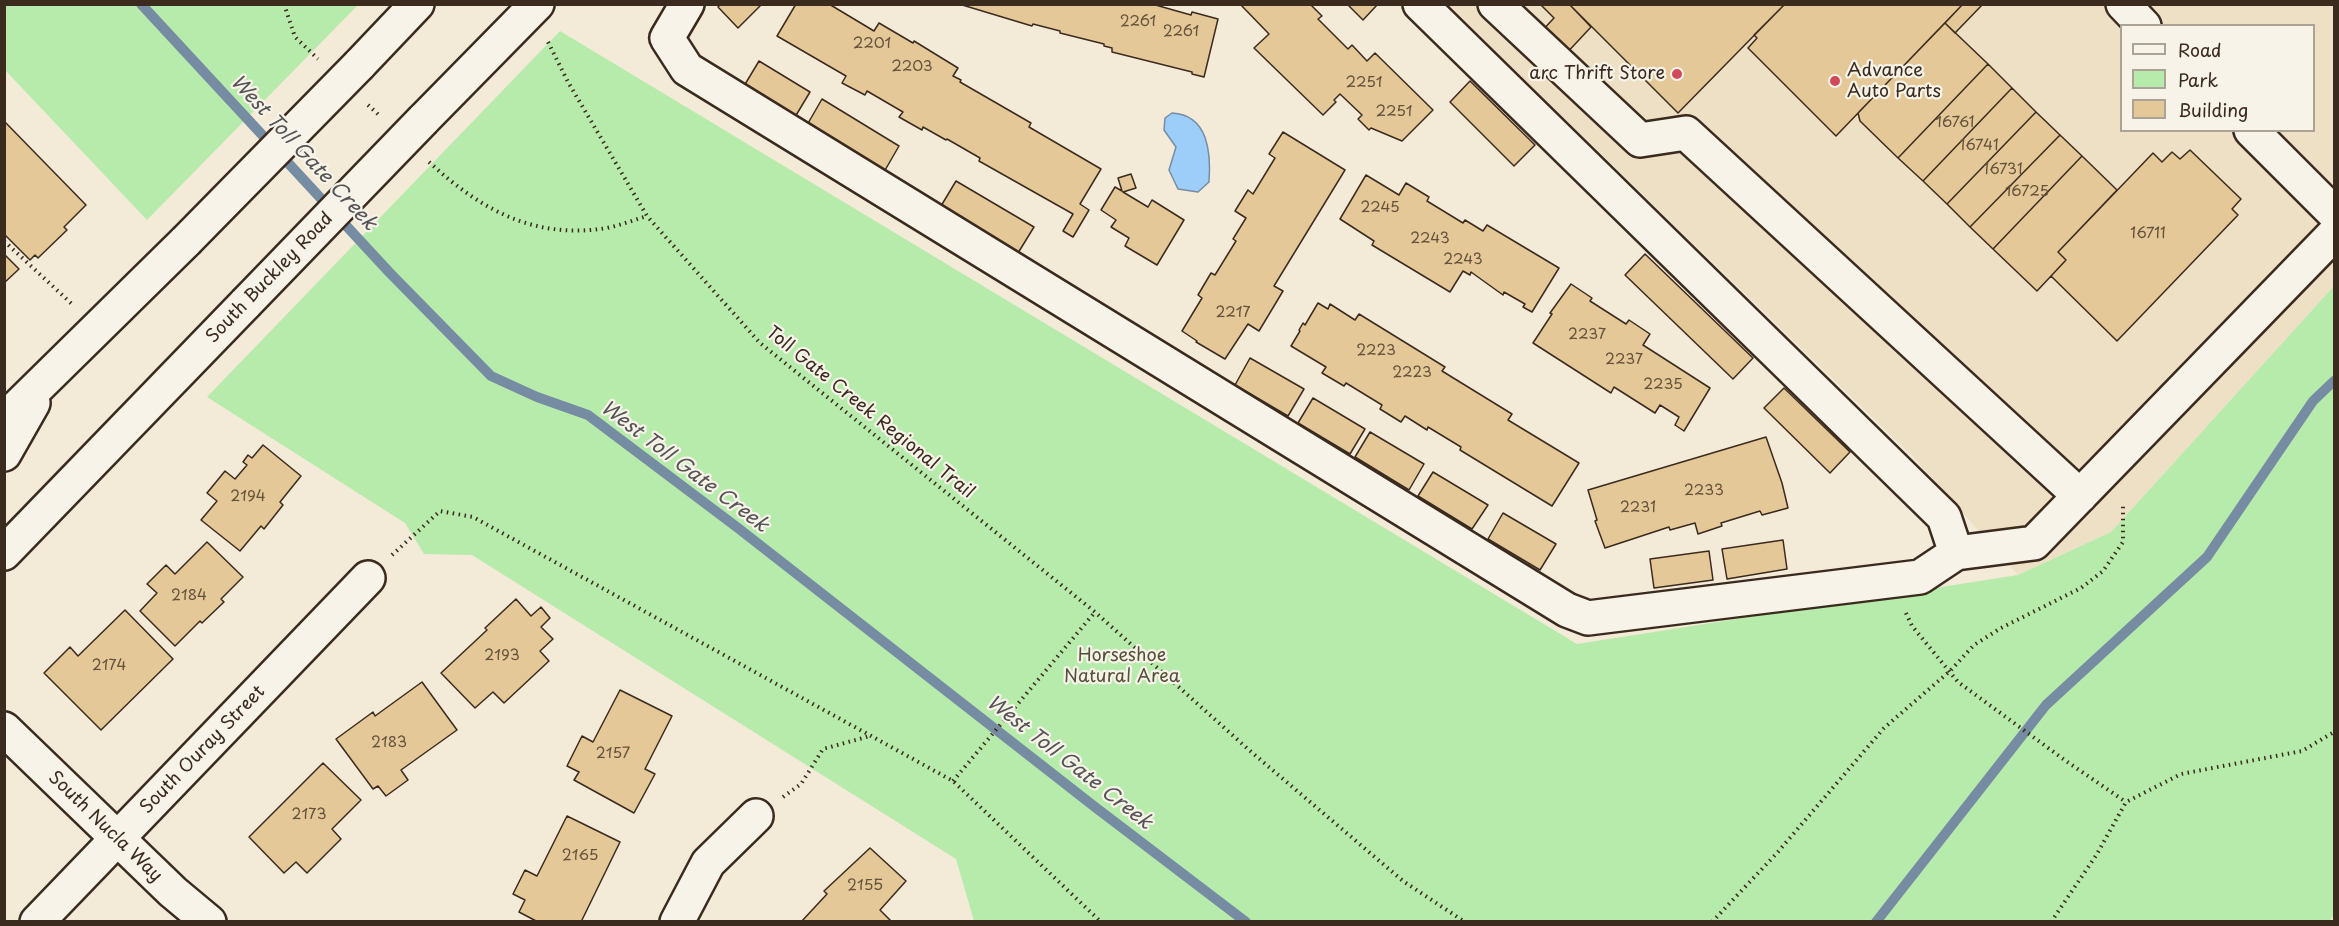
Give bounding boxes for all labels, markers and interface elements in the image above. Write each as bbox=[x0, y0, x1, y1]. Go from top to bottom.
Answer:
house number: 2261 bbox=[1120, 13, 1156, 31]
house number: 2261 bbox=[1163, 23, 1199, 41]
legend bbox=[2120, 24, 2315, 132]
house number: 2201 bbox=[853, 35, 891, 53]
text: Road bbox=[2178, 36, 2222, 63]
house number: 2203 bbox=[891, 58, 933, 76]
place label: Advance Auto Parts bbox=[1847, 60, 1941, 103]
place label: arc Thrift Store bbox=[1529, 63, 1665, 85]
text: Park bbox=[2178, 66, 2218, 93]
marker: arc Thrift Store bbox=[1670, 67, 1684, 81]
water label: West Toll Gate Creek bbox=[225, 70, 381, 236]
house number: 2251 bbox=[1346, 74, 1382, 92]
marker: Advance Auto Parts bbox=[1828, 74, 1842, 88]
text: Building bbox=[2178, 96, 2248, 123]
house number: 2251 bbox=[1376, 103, 1412, 121]
house number: 16761 bbox=[1935, 114, 1975, 132]
house number: 16741 bbox=[1959, 137, 1999, 155]
house number: 16731 bbox=[1983, 161, 2023, 179]
house number: 16725 bbox=[2005, 183, 2049, 201]
house number: 2245 bbox=[1360, 199, 1400, 217]
street label: South Buckley Road bbox=[202, 208, 338, 348]
house number: 16711 bbox=[2130, 225, 2166, 243]
house number: 2243 bbox=[1410, 230, 1450, 248]
house number: 2243 bbox=[1443, 251, 1483, 269]
house number: 2217 bbox=[1215, 304, 1251, 322]
street label: Toll Gate Creek Regional Trail bbox=[762, 322, 978, 504]
house number: 2237 bbox=[1568, 326, 1606, 344]
house number: 2223 bbox=[1356, 342, 1396, 360]
house number: 2237 bbox=[1605, 351, 1643, 369]
house number: 2223 bbox=[1392, 364, 1432, 382]
house number: 2235 bbox=[1643, 376, 1683, 394]
water label: West Toll Gate Creek bbox=[595, 396, 773, 538]
house number: 2233 bbox=[1684, 482, 1724, 500]
house number: 2194 bbox=[230, 488, 266, 506]
house number: 2231 bbox=[1620, 499, 1656, 517]
house number: 2184 bbox=[171, 587, 207, 605]
park label: Horseshoe Natural Area bbox=[1064, 645, 1180, 688]
house number: 2193 bbox=[484, 647, 520, 665]
house number: 2174 bbox=[92, 657, 126, 675]
street label: South Ouray Street bbox=[136, 681, 270, 819]
water label: West Toll Gate Creek bbox=[981, 691, 1157, 835]
house number: 2183 bbox=[371, 734, 407, 752]
house number: 2157 bbox=[596, 745, 630, 763]
street label: South Nucla Way bbox=[44, 767, 166, 887]
house number: 2173 bbox=[292, 806, 326, 824]
house number: 2165 bbox=[562, 847, 598, 865]
house number: 2155 bbox=[847, 877, 883, 895]

